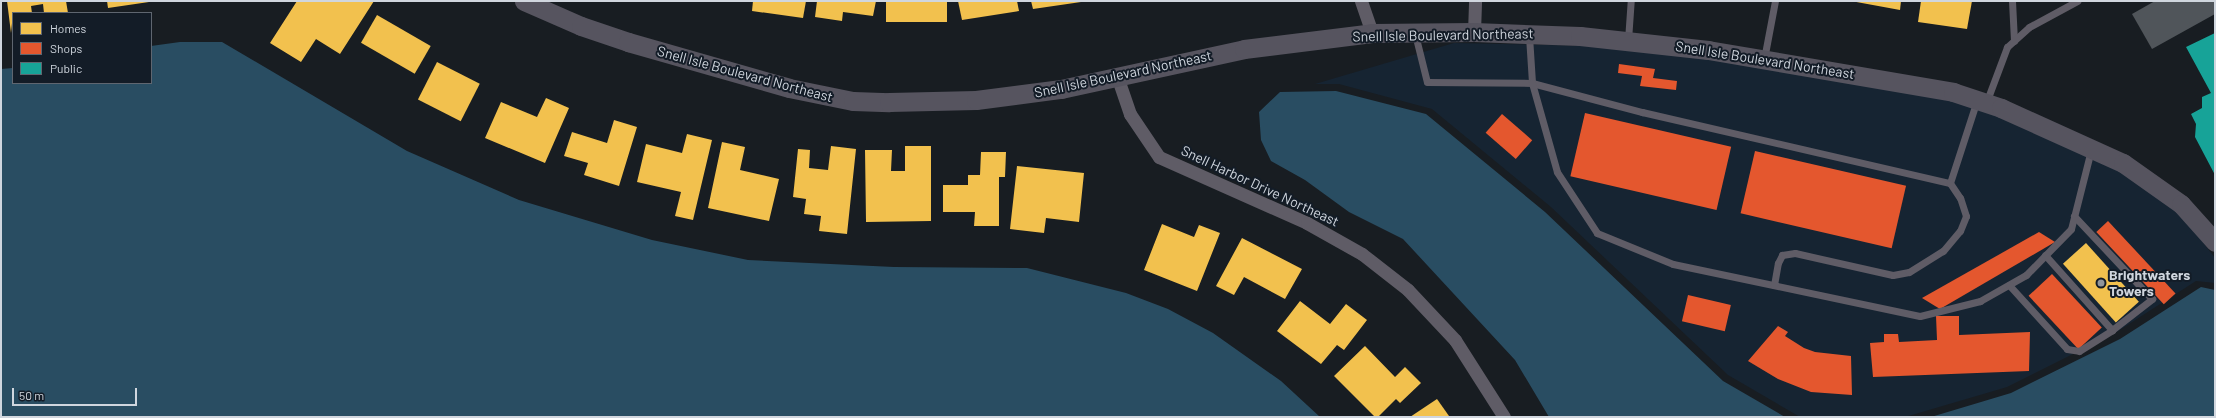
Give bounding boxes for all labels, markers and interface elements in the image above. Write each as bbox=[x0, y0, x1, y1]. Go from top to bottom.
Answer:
legend bbox=[12, 12, 152, 84]
text: Homes bbox=[50, 21, 86, 35]
street label: Snell Isle Boulevard Northeast bbox=[1352, 25, 1534, 45]
street label: Snell Isle Boulevard Northeast bbox=[1674, 38, 1856, 82]
text: Shops bbox=[50, 41, 82, 55]
street label: Snell Isle Boulevard Northeast bbox=[655, 42, 835, 106]
street label: Snell Isle Boulevard Northeast bbox=[1033, 47, 1213, 101]
text: Public bbox=[50, 61, 82, 75]
street label: Snell Harbor Drive Northeast bbox=[1178, 142, 1342, 230]
place label: Brightwaters Towers bbox=[2109, 267, 2190, 300]
marker: Brightwaters Towers bbox=[2096, 278, 2106, 288]
scale bar bbox=[14, 380, 139, 406]
text: 50 m bbox=[19, 388, 44, 402]

